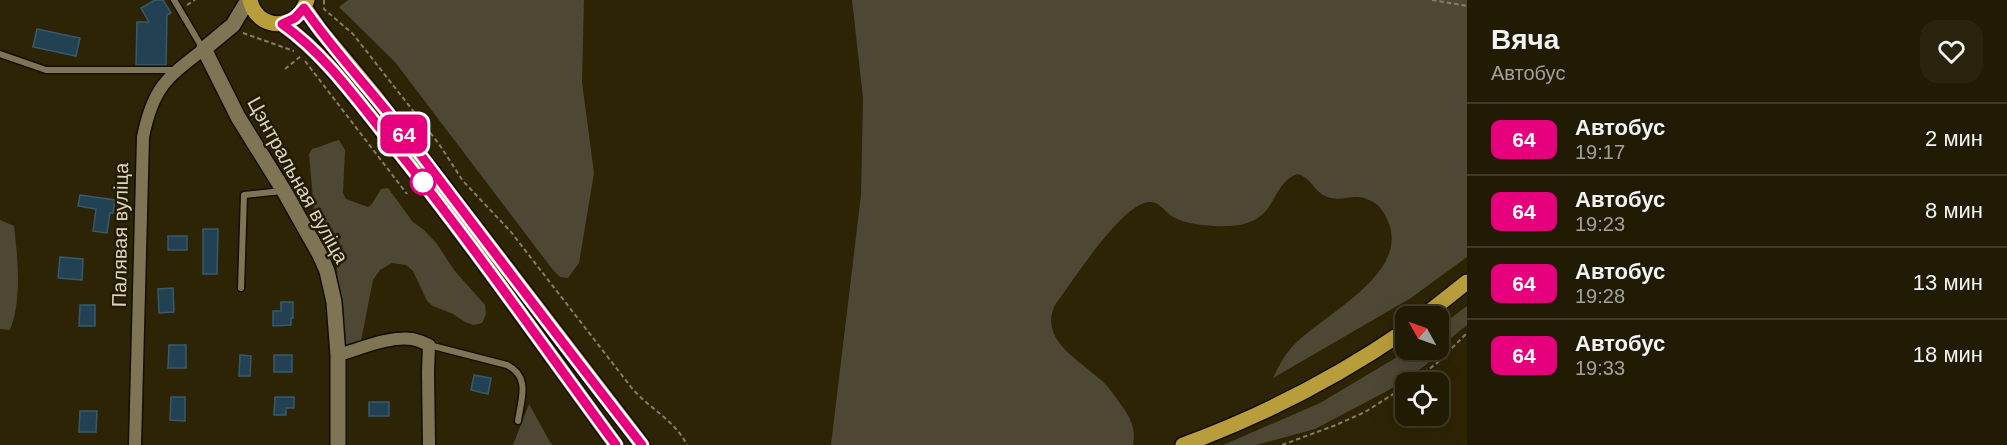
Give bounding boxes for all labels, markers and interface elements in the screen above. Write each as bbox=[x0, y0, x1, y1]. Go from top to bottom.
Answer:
button: heart bbox=[1920, 20, 1983, 83]
text: Вяча bbox=[1491, 24, 1559, 55]
text: Автобус bbox=[1491, 62, 1565, 84]
street label: Цэнтральная вуліца bbox=[243, 93, 353, 268]
line badge: 64 bbox=[377, 114, 431, 154]
text: Автобус bbox=[1575, 115, 1665, 140]
text: 64 bbox=[392, 123, 416, 146]
text: 2 мин bbox=[1925, 126, 1983, 151]
text: 64 bbox=[1512, 128, 1536, 151]
text: 19:17 bbox=[1575, 141, 1625, 163]
street label: Палявая вуліца bbox=[108, 162, 132, 307]
unlabelled marker bbox=[410, 169, 436, 195]
text: Автобус bbox=[1575, 187, 1665, 212]
text: 8 мин bbox=[1925, 198, 1983, 223]
text: 64 bbox=[1512, 200, 1536, 223]
text: 19:23 bbox=[1575, 213, 1625, 235]
text: Автобус bbox=[1575, 259, 1665, 284]
text: 13 мин bbox=[1913, 270, 1983, 295]
text: 64 bbox=[1512, 272, 1536, 295]
text: 19:28 bbox=[1575, 285, 1625, 307]
north arrow bbox=[1395, 306, 1449, 360]
map controls bbox=[1395, 306, 1449, 426]
text: Автобус bbox=[1575, 331, 1665, 356]
text: 18 мин bbox=[1913, 342, 1983, 367]
text: 64 bbox=[1512, 344, 1536, 367]
text: 19:33 bbox=[1575, 357, 1625, 379]
button: locate bbox=[1395, 372, 1449, 426]

